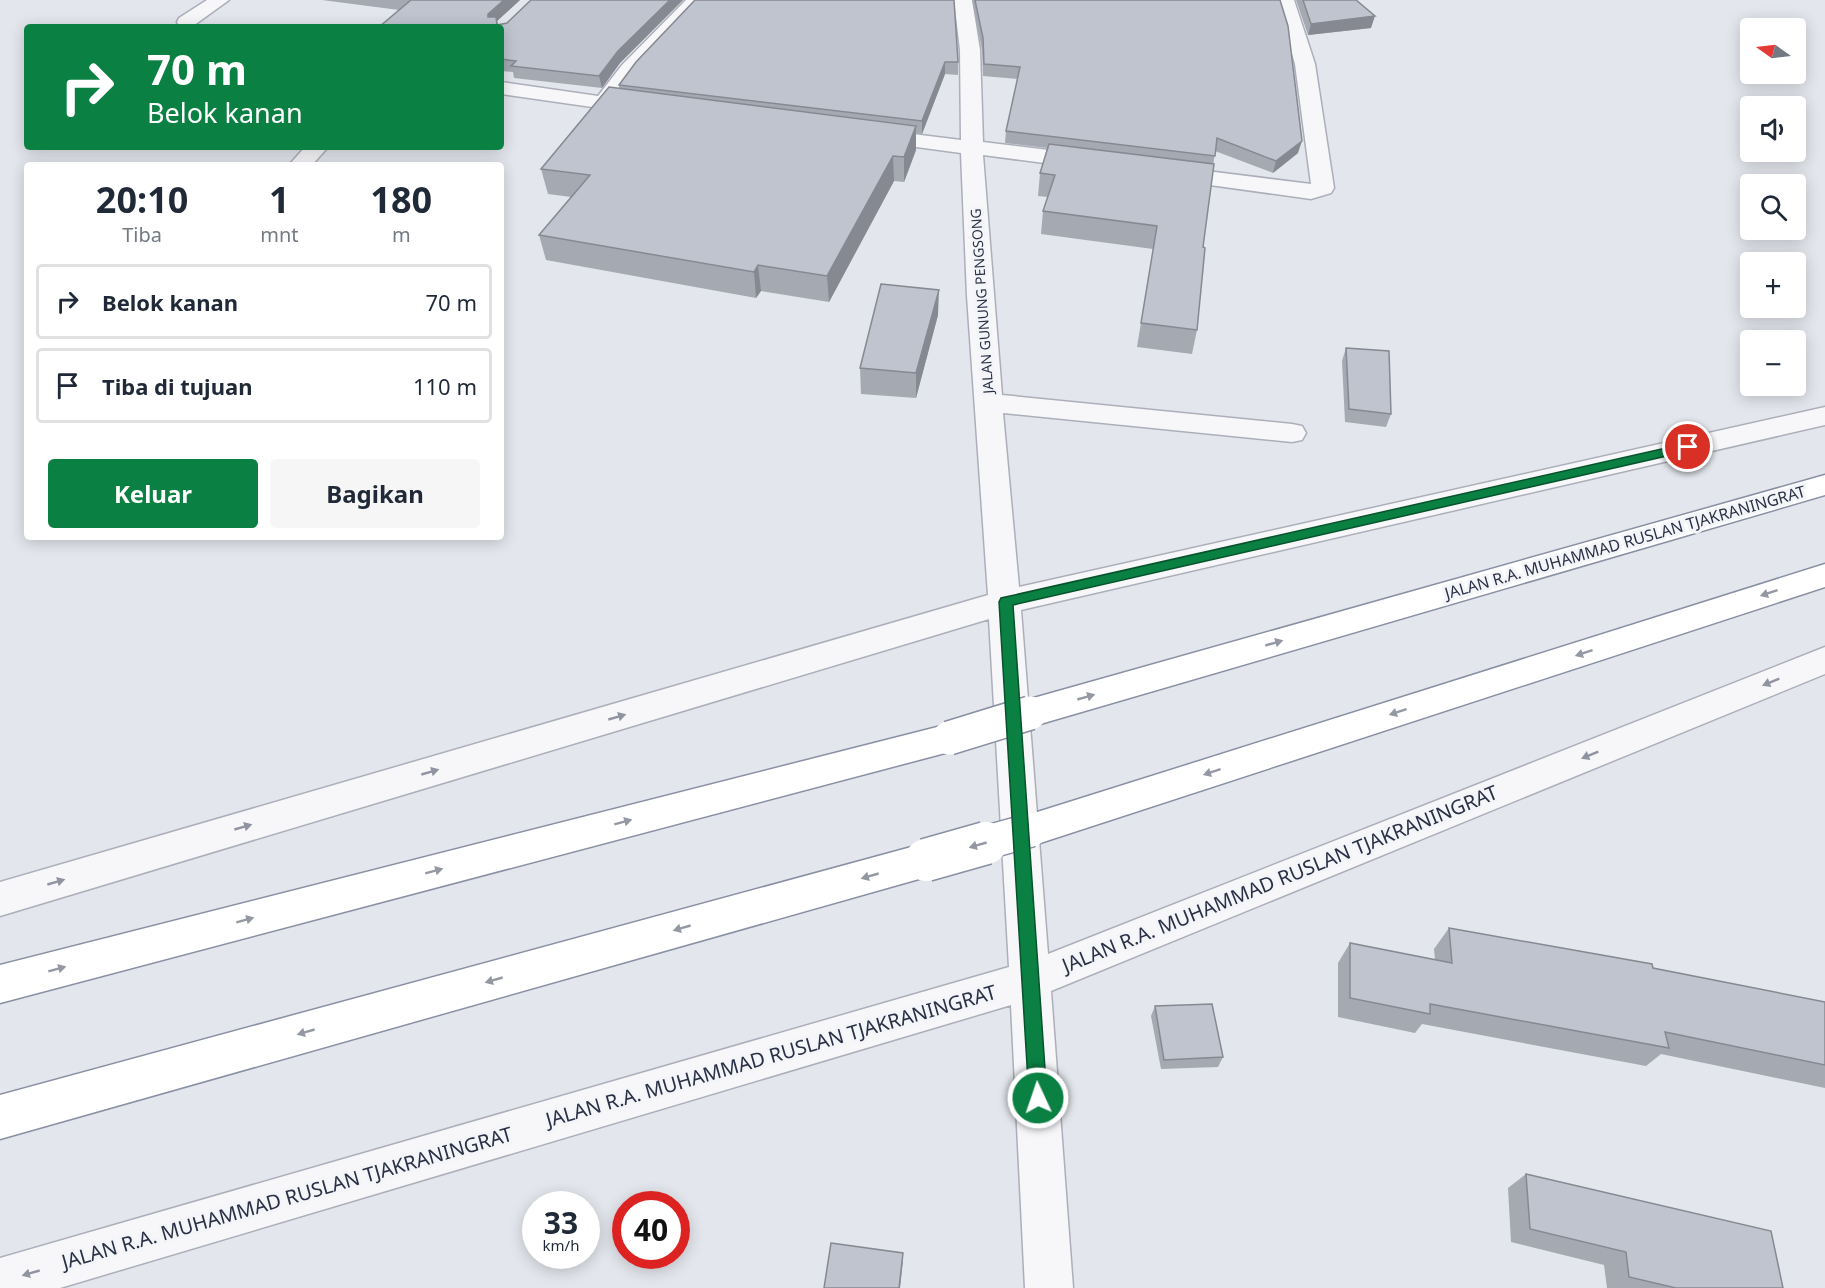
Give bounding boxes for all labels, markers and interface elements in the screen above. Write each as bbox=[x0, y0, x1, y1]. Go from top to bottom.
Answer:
north arrow bbox=[1740, 18, 1806, 84]
map controls bbox=[1740, 18, 1806, 396]
text: 70 m bbox=[147, 40, 247, 97]
icon: right bbox=[48, 48, 126, 126]
text: Belok kanan bbox=[147, 94, 303, 131]
button: sound bbox=[1740, 96, 1806, 162]
button: search bbox=[1740, 174, 1806, 240]
text: 20:10 bbox=[96, 175, 188, 224]
text: 1 bbox=[269, 175, 290, 224]
text: 180 bbox=[370, 175, 432, 224]
street label: JALAN GUNUNG PENGSONG bbox=[966, 208, 998, 396]
text: Tiba bbox=[122, 221, 162, 248]
text: mnt bbox=[260, 221, 298, 248]
text: m bbox=[392, 221, 411, 248]
button: + bbox=[1740, 252, 1806, 318]
icon: right bbox=[51, 285, 84, 318]
text: Belok kanan bbox=[102, 287, 238, 317]
text: 70 m bbox=[426, 287, 477, 317]
button: − bbox=[1740, 330, 1806, 396]
icon: arrive bbox=[51, 369, 84, 402]
text: Tiba di tujuan bbox=[102, 371, 252, 401]
text: 110 m bbox=[413, 371, 477, 401]
pin bbox=[1662, 421, 1713, 472]
icon: arrive bbox=[1671, 430, 1704, 463]
button: Keluar bbox=[48, 459, 258, 528]
button: Bagikan bbox=[270, 459, 480, 528]
street label: JALAN R.A. MUHAMMAD RUSLAN TJAKRANINGRAT bbox=[1440, 480, 1808, 605]
one-way arrow bbox=[1760, 589, 1778, 598]
one-way arrow bbox=[1265, 638, 1283, 647]
one-way arrow bbox=[1575, 649, 1593, 658]
one-way arrow bbox=[1761, 677, 1779, 687]
one-way arrow bbox=[1077, 691, 1095, 701]
one-way arrow bbox=[1389, 708, 1407, 718]
one-way arrow bbox=[608, 712, 626, 721]
one-way arrow bbox=[1581, 751, 1599, 760]
one-way arrow bbox=[421, 767, 439, 776]
one-way arrow bbox=[1203, 768, 1221, 777]
street label: JALAN R.A. MUHAMMAD RUSLAN TJAKRANINGRAT bbox=[1056, 778, 1502, 979]
one-way arrow bbox=[614, 817, 632, 827]
one-way arrow bbox=[234, 822, 252, 831]
one-way arrow bbox=[969, 841, 987, 850]
one-way arrow bbox=[425, 866, 443, 876]
one-way arrow bbox=[861, 871, 879, 881]
one-way arrow bbox=[47, 877, 65, 886]
one-way arrow bbox=[236, 915, 255, 925]
one-way arrow bbox=[673, 924, 691, 933]
one-way arrow bbox=[47, 964, 66, 974]
one-way arrow bbox=[485, 976, 503, 985]
street label: JALAN R.A. MUHAMMAD RUSLAN TJAKRANINGRAT bbox=[540, 978, 999, 1133]
one-way arrow bbox=[297, 1028, 315, 1037]
position arrow bbox=[1006, 1066, 1070, 1130]
street label: JALAN R.A. MUHAMMAD RUSLAN TJAKRANINGRAT bbox=[56, 1120, 515, 1275]
speed limit sign: 40 bbox=[612, 1191, 690, 1269]
text: 33 bbox=[544, 1202, 578, 1243]
text: km/h bbox=[543, 1235, 579, 1255]
one-way arrow bbox=[22, 1269, 40, 1278]

